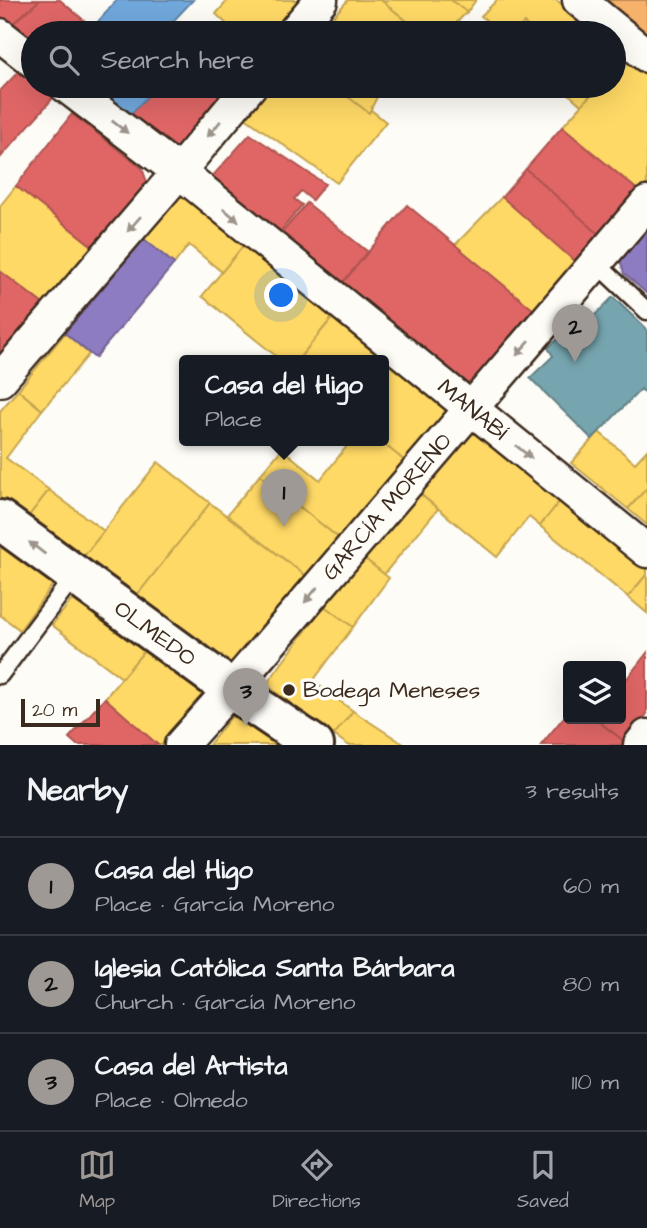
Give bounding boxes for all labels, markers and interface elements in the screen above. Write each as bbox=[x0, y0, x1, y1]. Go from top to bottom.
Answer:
search box bbox=[21, 21, 626, 98]
icon: search bbox=[45, 41, 83, 79]
text: Search here bbox=[101, 42, 254, 78]
one-way arrow bbox=[111, 120, 129, 134]
one-way arrow bbox=[207, 120, 222, 137]
one-way arrow bbox=[222, 207, 240, 222]
one-way arrow bbox=[126, 215, 142, 233]
your location bbox=[264, 278, 298, 312]
pin: 2 bbox=[552, 304, 598, 362]
one-way arrow bbox=[515, 339, 531, 357]
popup bbox=[179, 355, 389, 446]
text: Casa del Higo bbox=[205, 367, 363, 403]
street label: MANABÍ bbox=[431, 371, 515, 448]
text: Place bbox=[205, 403, 262, 435]
street label: GARCÍA MORENO bbox=[315, 426, 459, 587]
one-way arrow bbox=[515, 444, 532, 459]
pin: 1 bbox=[261, 469, 307, 527]
one-way arrow bbox=[28, 541, 46, 555]
one-way arrow bbox=[304, 586, 319, 604]
street label: OLMEDO bbox=[107, 593, 202, 674]
map controls bbox=[563, 661, 626, 724]
button: layers bbox=[563, 661, 626, 724]
pin: 3 bbox=[223, 668, 269, 726]
place label: Bodega Meneses bbox=[303, 674, 480, 707]
marker: Bodega Meneses bbox=[281, 682, 297, 698]
scale bar bbox=[21, 696, 100, 728]
text: 20 m bbox=[32, 697, 77, 724]
text: Nearby bbox=[28, 770, 128, 812]
text: 3 results bbox=[525, 775, 619, 807]
text: Casa del Higo bbox=[95, 852, 253, 888]
text: 1 bbox=[50, 870, 52, 902]
text: 60 m bbox=[563, 870, 619, 902]
text: Place · García Moreno bbox=[95, 888, 334, 920]
text: Iglesia Católica Santa Bárbara bbox=[95, 950, 455, 986]
text: 2 bbox=[44, 968, 58, 1000]
text: 80 m bbox=[562, 968, 619, 1000]
text: Church · García Moreno bbox=[95, 986, 355, 1018]
text: Casa del Artista bbox=[95, 1048, 287, 1084]
text: 3 bbox=[45, 1066, 57, 1098]
text: 110 m bbox=[571, 1066, 619, 1098]
text: Place · Olmedo bbox=[95, 1084, 248, 1116]
tab: Map bbox=[78, 1146, 116, 1215]
tab: Directions bbox=[272, 1146, 361, 1215]
tab: Saved bbox=[517, 1146, 569, 1215]

